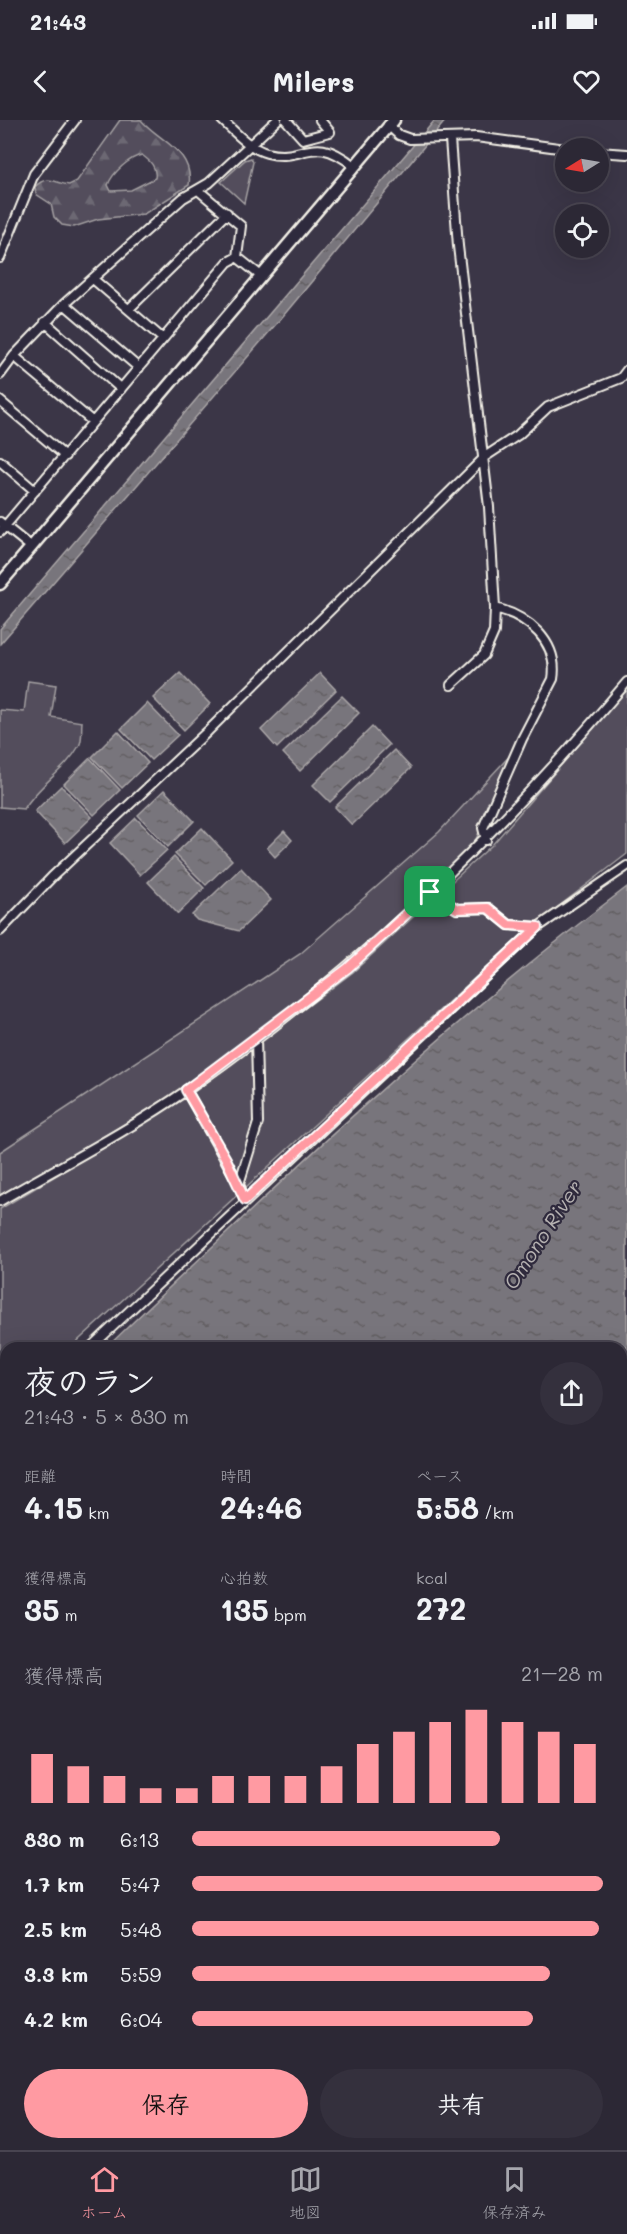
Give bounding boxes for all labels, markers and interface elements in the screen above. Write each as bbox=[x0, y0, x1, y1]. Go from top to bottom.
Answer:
text: 21:43 bbox=[30, 7, 86, 36]
text: Milers bbox=[272, 64, 355, 99]
icon: back bbox=[24, 65, 57, 98]
icon: heart bbox=[570, 65, 603, 98]
north arrow bbox=[555, 138, 609, 192]
map controls bbox=[555, 138, 609, 258]
button: locate bbox=[555, 204, 609, 258]
pin bbox=[404, 866, 455, 917]
icon: arrive bbox=[413, 875, 446, 908]
water label: Omono River bbox=[497, 1175, 587, 1294]
text: 夜のラン bbox=[24, 1359, 156, 1402]
button: share bbox=[540, 1362, 603, 1425]
text: 21:43 · 5 × 830 m bbox=[24, 1403, 189, 1429]
text: 距離 bbox=[24, 1465, 56, 1486]
text: 時間 bbox=[220, 1465, 252, 1486]
text: ペース bbox=[416, 1465, 463, 1486]
text: 4.15 bbox=[24, 1487, 83, 1527]
text: 24:46 bbox=[220, 1487, 302, 1527]
text: 5:58 bbox=[416, 1487, 479, 1527]
text: km bbox=[83, 1502, 109, 1523]
text: /km bbox=[479, 1502, 514, 1523]
text: 獲得標高 bbox=[24, 1567, 88, 1588]
text: 心拍数 bbox=[220, 1567, 268, 1588]
text: kcal bbox=[416, 1567, 448, 1588]
text: 272 bbox=[416, 1588, 466, 1628]
text: 35 bbox=[24, 1589, 60, 1629]
text: 135 bbox=[220, 1589, 269, 1629]
text: m bbox=[60, 1604, 77, 1625]
text: bpm bbox=[269, 1604, 307, 1625]
text: 21–28 m bbox=[521, 1660, 603, 1686]
text: 獲得標高 bbox=[24, 1662, 104, 1688]
text: 830 m bbox=[24, 1826, 84, 1852]
text: 6:13 bbox=[120, 1826, 159, 1852]
text: 1.7 km bbox=[24, 1871, 84, 1897]
text: 5:47 bbox=[120, 1871, 161, 1897]
text: 2.5 km bbox=[24, 1916, 87, 1942]
text: 5:48 bbox=[120, 1916, 162, 1942]
text: 3.3 km bbox=[24, 1961, 88, 1987]
text: 5:59 bbox=[120, 1961, 161, 1987]
text: 4.2 km bbox=[24, 2006, 88, 2032]
text: 6:04 bbox=[120, 2006, 162, 2032]
button: 保存 bbox=[24, 2069, 308, 2138]
button: 共有 bbox=[320, 2069, 603, 2138]
tab: ホーム bbox=[80, 2163, 128, 2223]
tab: 地図 bbox=[289, 2163, 322, 2223]
tab: 保存済み bbox=[483, 2163, 547, 2223]

